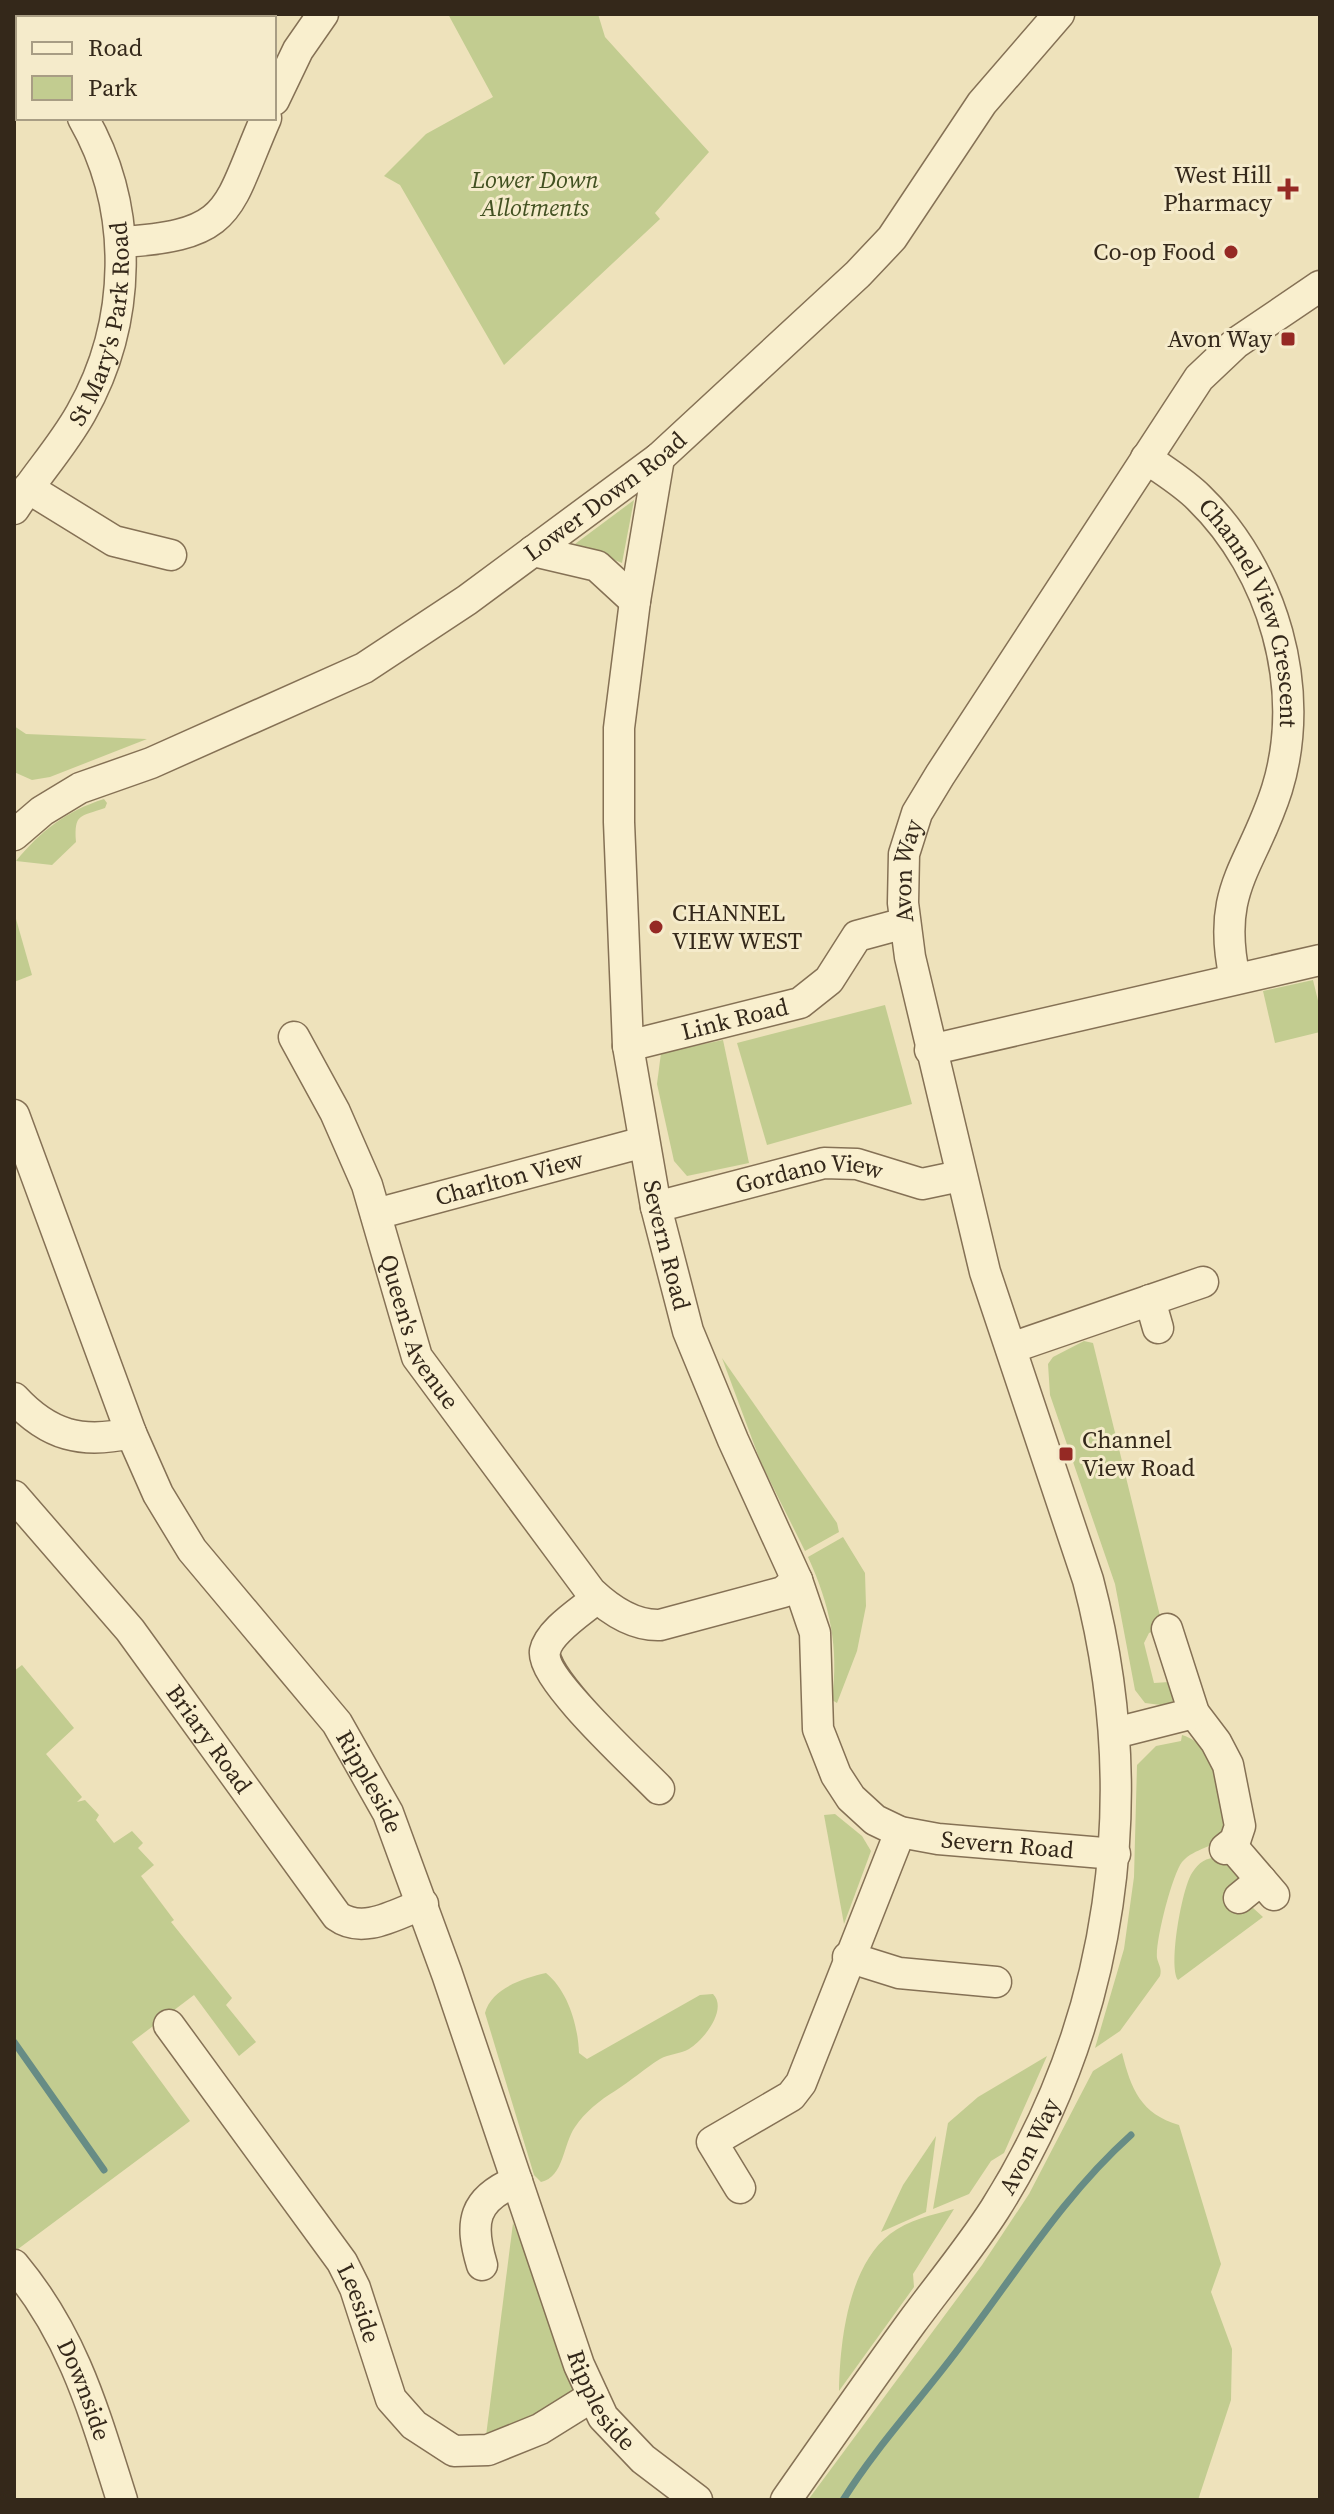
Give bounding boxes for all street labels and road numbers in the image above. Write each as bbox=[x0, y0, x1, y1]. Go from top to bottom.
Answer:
street label: St Mary's Park Road bbox=[60, 220, 137, 432]
street label: Lower Down Road bbox=[517, 423, 694, 569]
street label: Channel View Crescent bbox=[1191, 490, 1305, 728]
street label: Avon Way bbox=[885, 814, 930, 925]
street label: Link Road bbox=[678, 989, 792, 1048]
street label: Charlton View bbox=[431, 1142, 588, 1213]
street label: Gordano View bbox=[732, 1146, 888, 1202]
street label: Severn Road bbox=[636, 1177, 699, 1314]
street label: Queen's Avenue bbox=[372, 1251, 467, 1416]
street label: Briary Road bbox=[159, 1678, 260, 1800]
street label: Rippleside bbox=[328, 1724, 411, 1837]
street label: Severn Road bbox=[940, 1822, 1075, 1866]
street label: Avon Way bbox=[991, 2092, 1068, 2200]
street label: Leeside bbox=[329, 2257, 389, 2347]
street label: Downside bbox=[49, 2333, 119, 2445]
street label: Rippleside bbox=[559, 2345, 643, 2458]

